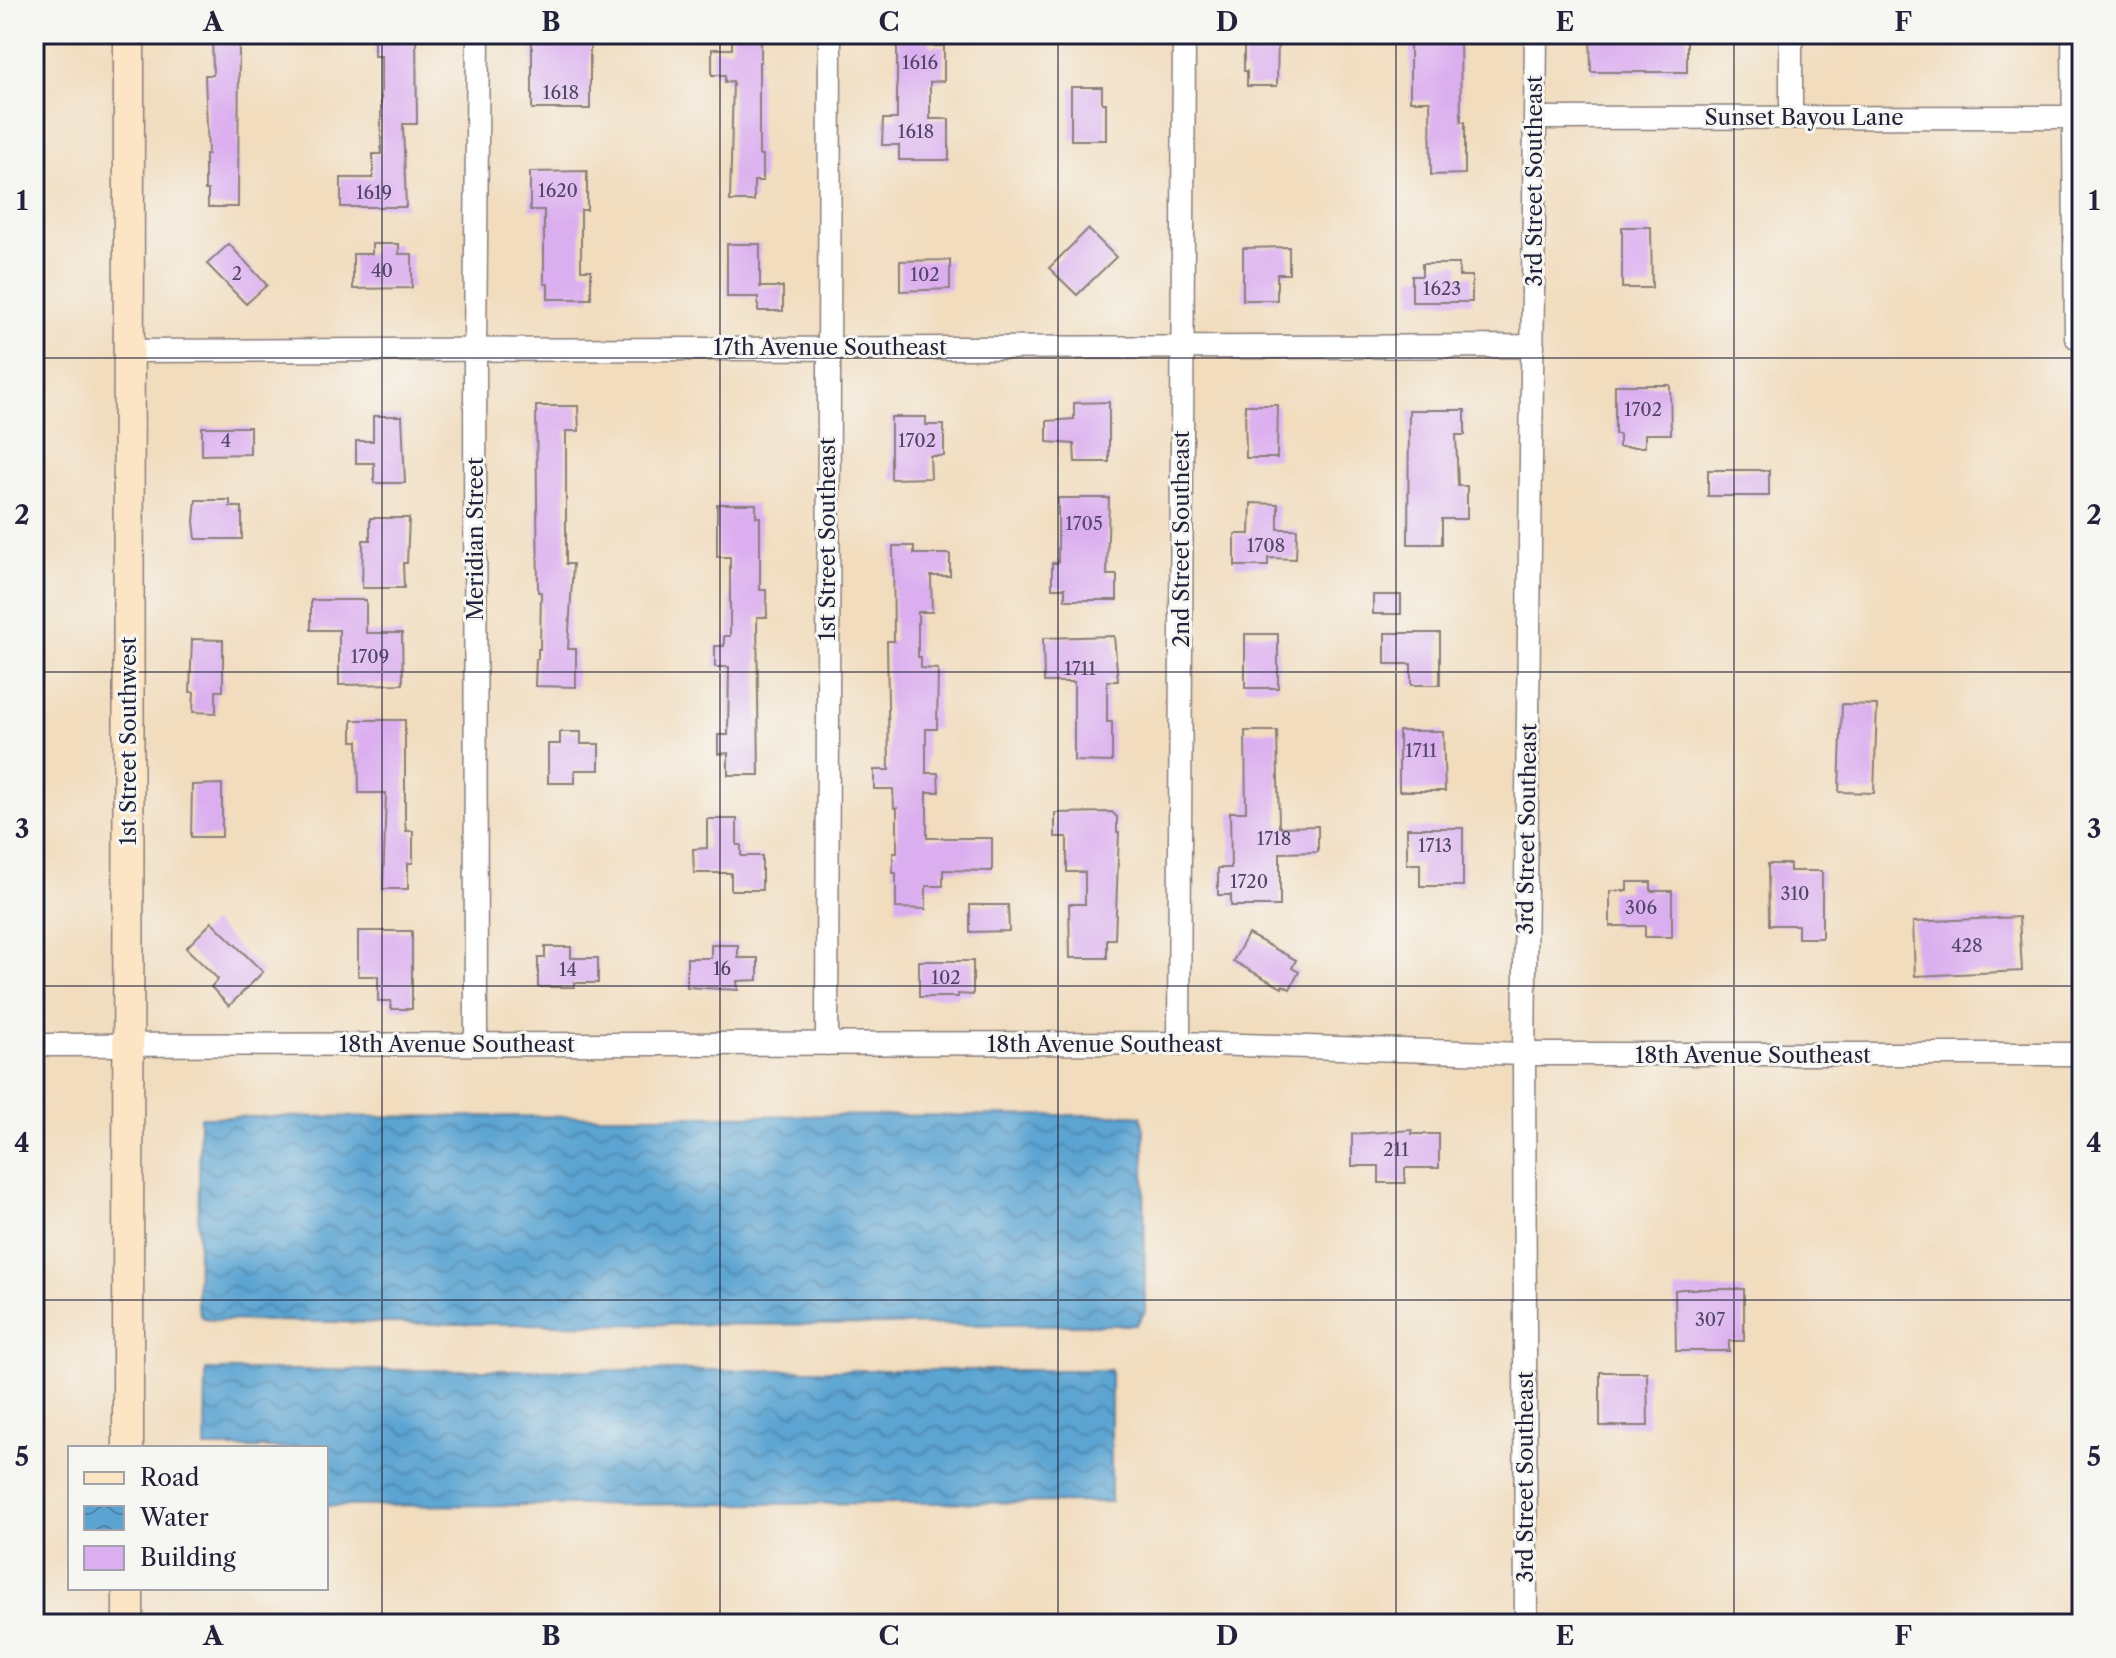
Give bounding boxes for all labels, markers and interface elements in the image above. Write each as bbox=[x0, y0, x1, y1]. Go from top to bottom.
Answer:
text: A bbox=[202, 6, 224, 38]
text: B bbox=[541, 6, 561, 38]
text: C bbox=[879, 6, 899, 38]
text: D bbox=[1216, 6, 1238, 38]
text: E bbox=[1556, 6, 1574, 38]
text: F bbox=[1894, 6, 1912, 38]
house number: 1616 bbox=[902, 52, 938, 74]
street label: 3rd Street Southeast bbox=[1521, 75, 1548, 287]
house number: 1618 bbox=[543, 82, 579, 104]
street label: Sunset Bayou Lane bbox=[1704, 104, 1904, 131]
house number: 1618 bbox=[898, 121, 934, 143]
house number: 1620 bbox=[538, 180, 578, 202]
house number: 1619 bbox=[356, 182, 392, 204]
text: 1 bbox=[16, 185, 28, 217]
text: 1 bbox=[2088, 185, 2100, 217]
house number: 40 bbox=[371, 260, 393, 282]
house number: 2 bbox=[232, 263, 242, 285]
house number: 102 bbox=[910, 264, 940, 286]
house number: 1623 bbox=[1423, 278, 1461, 300]
street label: 17th Avenue Southeast bbox=[713, 334, 947, 361]
house number: 1702 bbox=[1624, 399, 1662, 421]
house number: 4 bbox=[221, 430, 231, 452]
house number: 1702 bbox=[898, 430, 936, 452]
street label: 2nd Street Southeast bbox=[1168, 430, 1195, 647]
street label: 1st Street Southeast bbox=[814, 437, 841, 641]
street label: Meridian Street bbox=[462, 457, 489, 621]
text: 2 bbox=[14, 499, 30, 531]
text: 2 bbox=[2086, 499, 2102, 531]
house number: 1705 bbox=[1065, 513, 1103, 535]
house number: 1708 bbox=[1247, 535, 1285, 557]
street label: 1st Street Southwest bbox=[115, 636, 142, 845]
house number: 1709 bbox=[351, 646, 389, 668]
house number: 1711 bbox=[1064, 658, 1096, 680]
street label: 3rd Street Southeast bbox=[1512, 723, 1542, 935]
house number: 1711 bbox=[1405, 740, 1437, 762]
text: 3 bbox=[15, 813, 29, 845]
text: 3 bbox=[2087, 813, 2101, 845]
house number: 1718 bbox=[1257, 828, 1291, 850]
house number: 1713 bbox=[1418, 835, 1452, 857]
house number: 1720 bbox=[1230, 871, 1268, 893]
house number: 310 bbox=[1781, 883, 1809, 905]
house number: 306 bbox=[1625, 897, 1657, 919]
house number: 428 bbox=[1951, 935, 1983, 957]
house number: 16 bbox=[713, 958, 731, 980]
house number: 14 bbox=[559, 959, 577, 981]
house number: 102 bbox=[931, 967, 961, 989]
street label: 18th Avenue Southeast bbox=[339, 1031, 575, 1058]
street label: 18th Avenue Southeast bbox=[987, 1031, 1223, 1058]
street label: 18th Avenue Southeast bbox=[1635, 1042, 1871, 1069]
text: 4 bbox=[14, 1127, 30, 1159]
text: 4 bbox=[2086, 1127, 2102, 1159]
house number: 211 bbox=[1383, 1139, 1409, 1161]
house number: 307 bbox=[1695, 1309, 1725, 1331]
street label: 3rd Street Southeast bbox=[1512, 1371, 1539, 1583]
text: 5 bbox=[15, 1441, 29, 1473]
text: 5 bbox=[2087, 1441, 2101, 1473]
legend bbox=[68, 1446, 328, 1590]
text: Road bbox=[140, 1463, 200, 1492]
text: Water bbox=[139, 1503, 209, 1532]
text: Building bbox=[140, 1543, 236, 1572]
text: A bbox=[202, 1620, 224, 1652]
text: B bbox=[541, 1620, 561, 1652]
text: C bbox=[879, 1620, 899, 1652]
text: D bbox=[1216, 1620, 1238, 1652]
text: E bbox=[1556, 1620, 1574, 1652]
text: F bbox=[1894, 1620, 1912, 1652]

